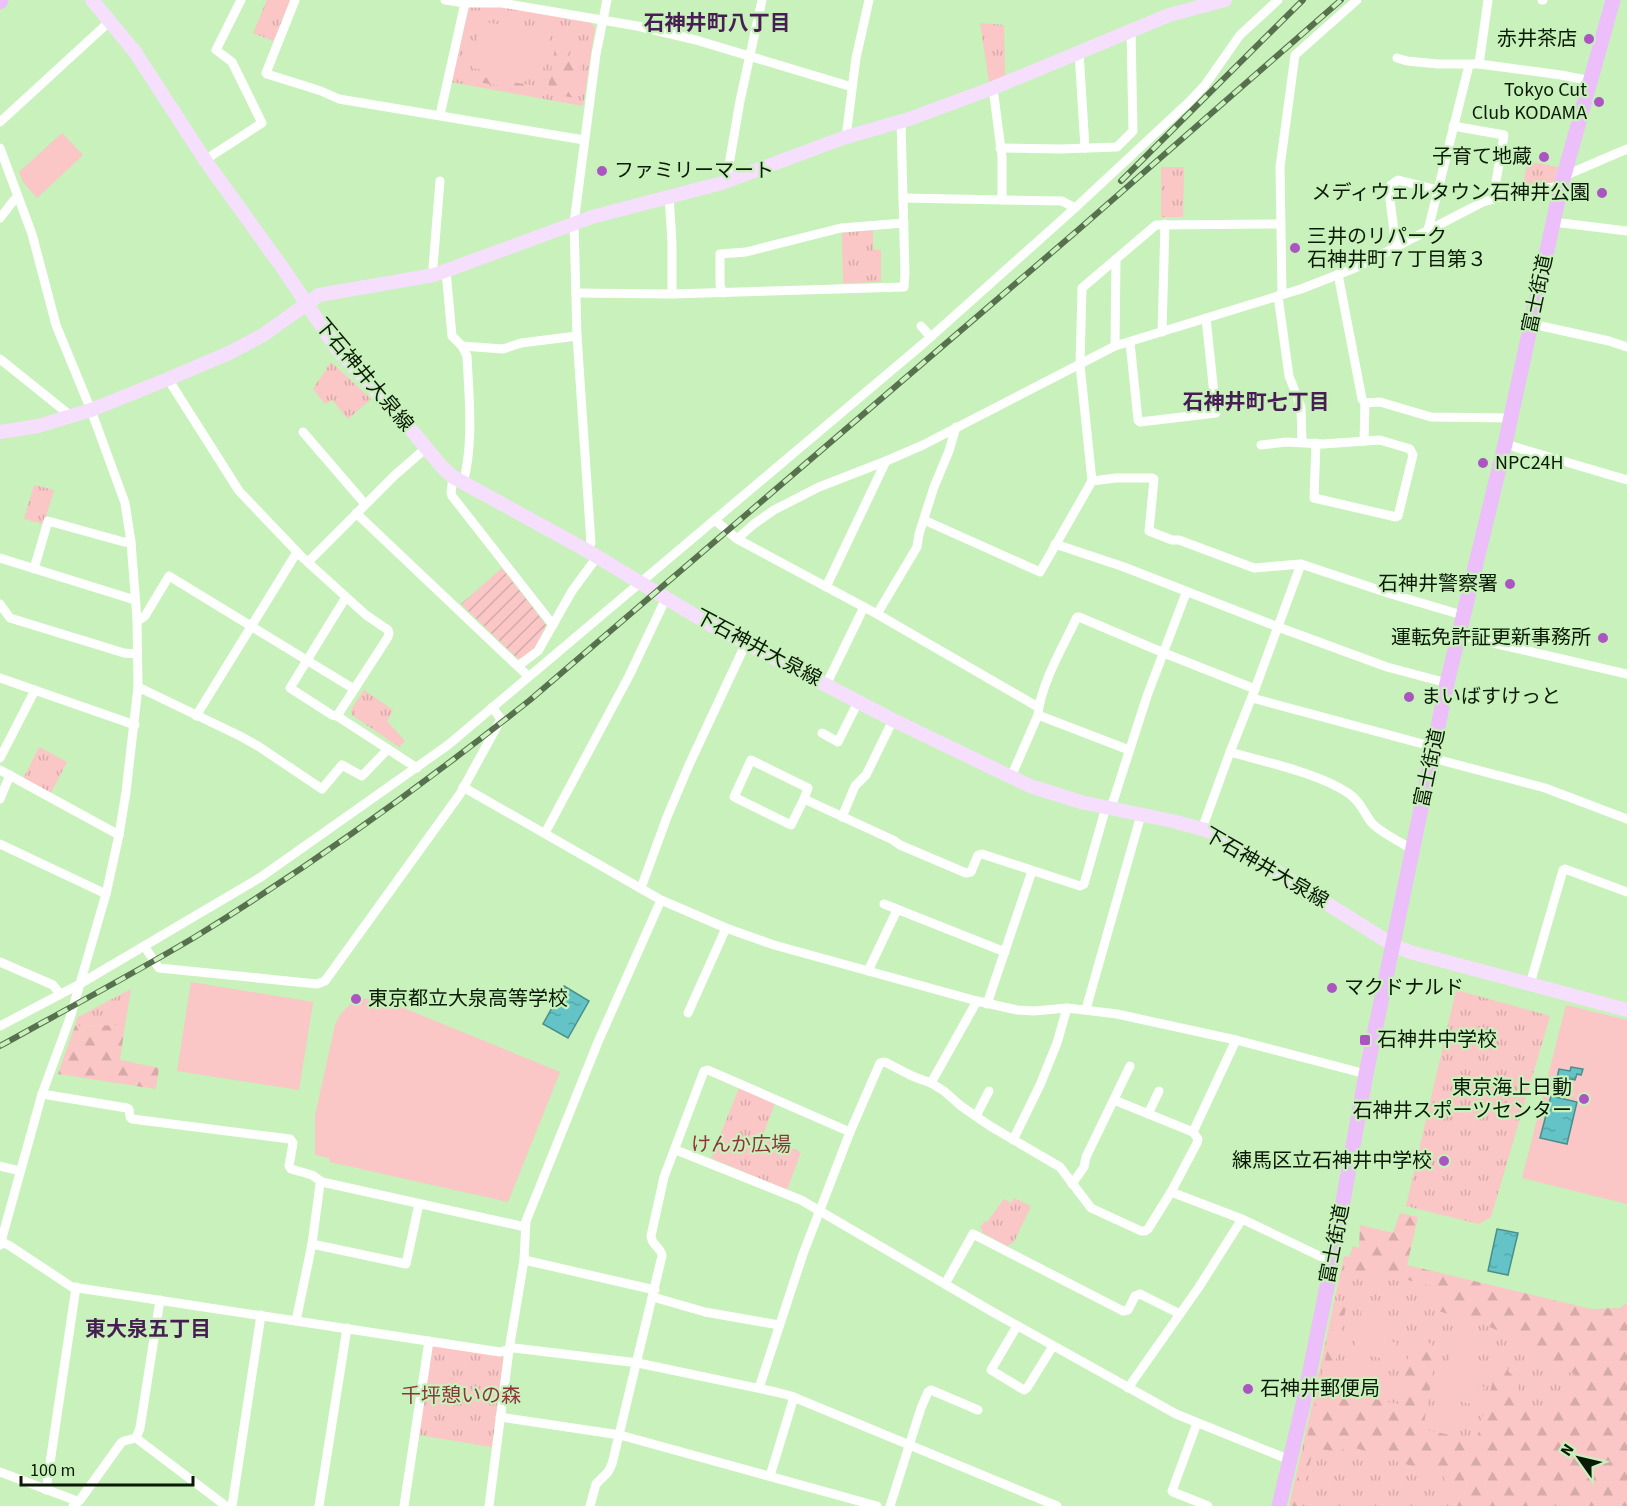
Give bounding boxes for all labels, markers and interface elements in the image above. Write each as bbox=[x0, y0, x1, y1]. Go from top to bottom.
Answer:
district label: 石神井町八丁目 bbox=[644, 8, 791, 38]
place label: 赤井茶店 bbox=[1497, 25, 1577, 53]
marker: 赤井茶店 bbox=[1582, 32, 1596, 46]
place label: Tokyo Cut Club KODAMA bbox=[1472, 76, 1587, 127]
marker: Tokyo Cut Club KODAMA bbox=[1592, 95, 1606, 109]
place label: 子育て地蔵 bbox=[1432, 143, 1532, 171]
marker: 子育て地蔵 bbox=[1537, 150, 1551, 164]
place label: ファミリーマート bbox=[614, 157, 774, 185]
marker: ファミリーマート bbox=[595, 164, 609, 178]
place label: メディウェルタウン石神井公園 bbox=[1311, 179, 1590, 207]
marker: メディウェルタウン石神井公園 bbox=[1595, 186, 1609, 200]
place label: 三井のリパーク 石神井町７丁目第３ bbox=[1307, 223, 1487, 274]
marker: 三井のリパーク 石神井町７丁目第３ bbox=[1288, 241, 1302, 255]
street label: 富士街道 bbox=[1516, 252, 1560, 336]
street label: 下石神井大泉線 bbox=[308, 312, 420, 438]
district label: 石神井町七丁目 bbox=[1183, 387, 1330, 417]
place label: NPC24H bbox=[1495, 449, 1564, 477]
marker: NPC24H bbox=[1476, 456, 1490, 470]
place label: 石神井警察署 bbox=[1378, 570, 1498, 598]
marker: 石神井警察署 bbox=[1503, 577, 1517, 591]
street label: 下石神井大泉線 bbox=[690, 603, 826, 693]
place label: 運転免許証更新事務所 bbox=[1391, 624, 1591, 652]
marker: 運転免許証更新事務所 bbox=[1596, 631, 1610, 645]
place label: まいばすけっと bbox=[1421, 683, 1561, 711]
marker: まいばすけっと bbox=[1402, 690, 1416, 704]
street label: 富士街道 bbox=[1408, 726, 1452, 810]
street label: 下石神井大泉線 bbox=[1198, 821, 1334, 915]
place label: マクドナルド bbox=[1344, 974, 1464, 1002]
marker: マクドナルド bbox=[1325, 981, 1339, 995]
place label: 東京都立大泉高等学校 bbox=[368, 985, 568, 1013]
marker: 東京都立大泉高等学校 bbox=[349, 992, 363, 1006]
place label: 石神井中学校 bbox=[1377, 1026, 1497, 1054]
marker: 石神井中学校 bbox=[1358, 1033, 1372, 1047]
place label: 東京海上日動 石神井スポーツセンター bbox=[1352, 1074, 1572, 1125]
marker: 東京海上日動 石神井スポーツセンター bbox=[1577, 1092, 1591, 1106]
park label: けんか広場 bbox=[691, 1131, 791, 1159]
place label: 練馬区立石神井中学校 bbox=[1232, 1147, 1432, 1175]
marker: 練馬区立石神井中学校 bbox=[1437, 1154, 1451, 1168]
street label: 富士街道 bbox=[1314, 1202, 1356, 1286]
district label: 東大泉五丁目 bbox=[85, 1314, 211, 1344]
place label: 石神井郵便局 bbox=[1260, 1375, 1380, 1403]
park label: 千坪憩いの森 bbox=[401, 1382, 521, 1410]
marker: 石神井郵便局 bbox=[1241, 1382, 1255, 1396]
north arrow bbox=[1549, 1428, 1609, 1488]
text: N bbox=[1555, 1440, 1579, 1461]
scale bar bbox=[21, 1449, 194, 1487]
text: 100 m bbox=[30, 1458, 75, 1483]

